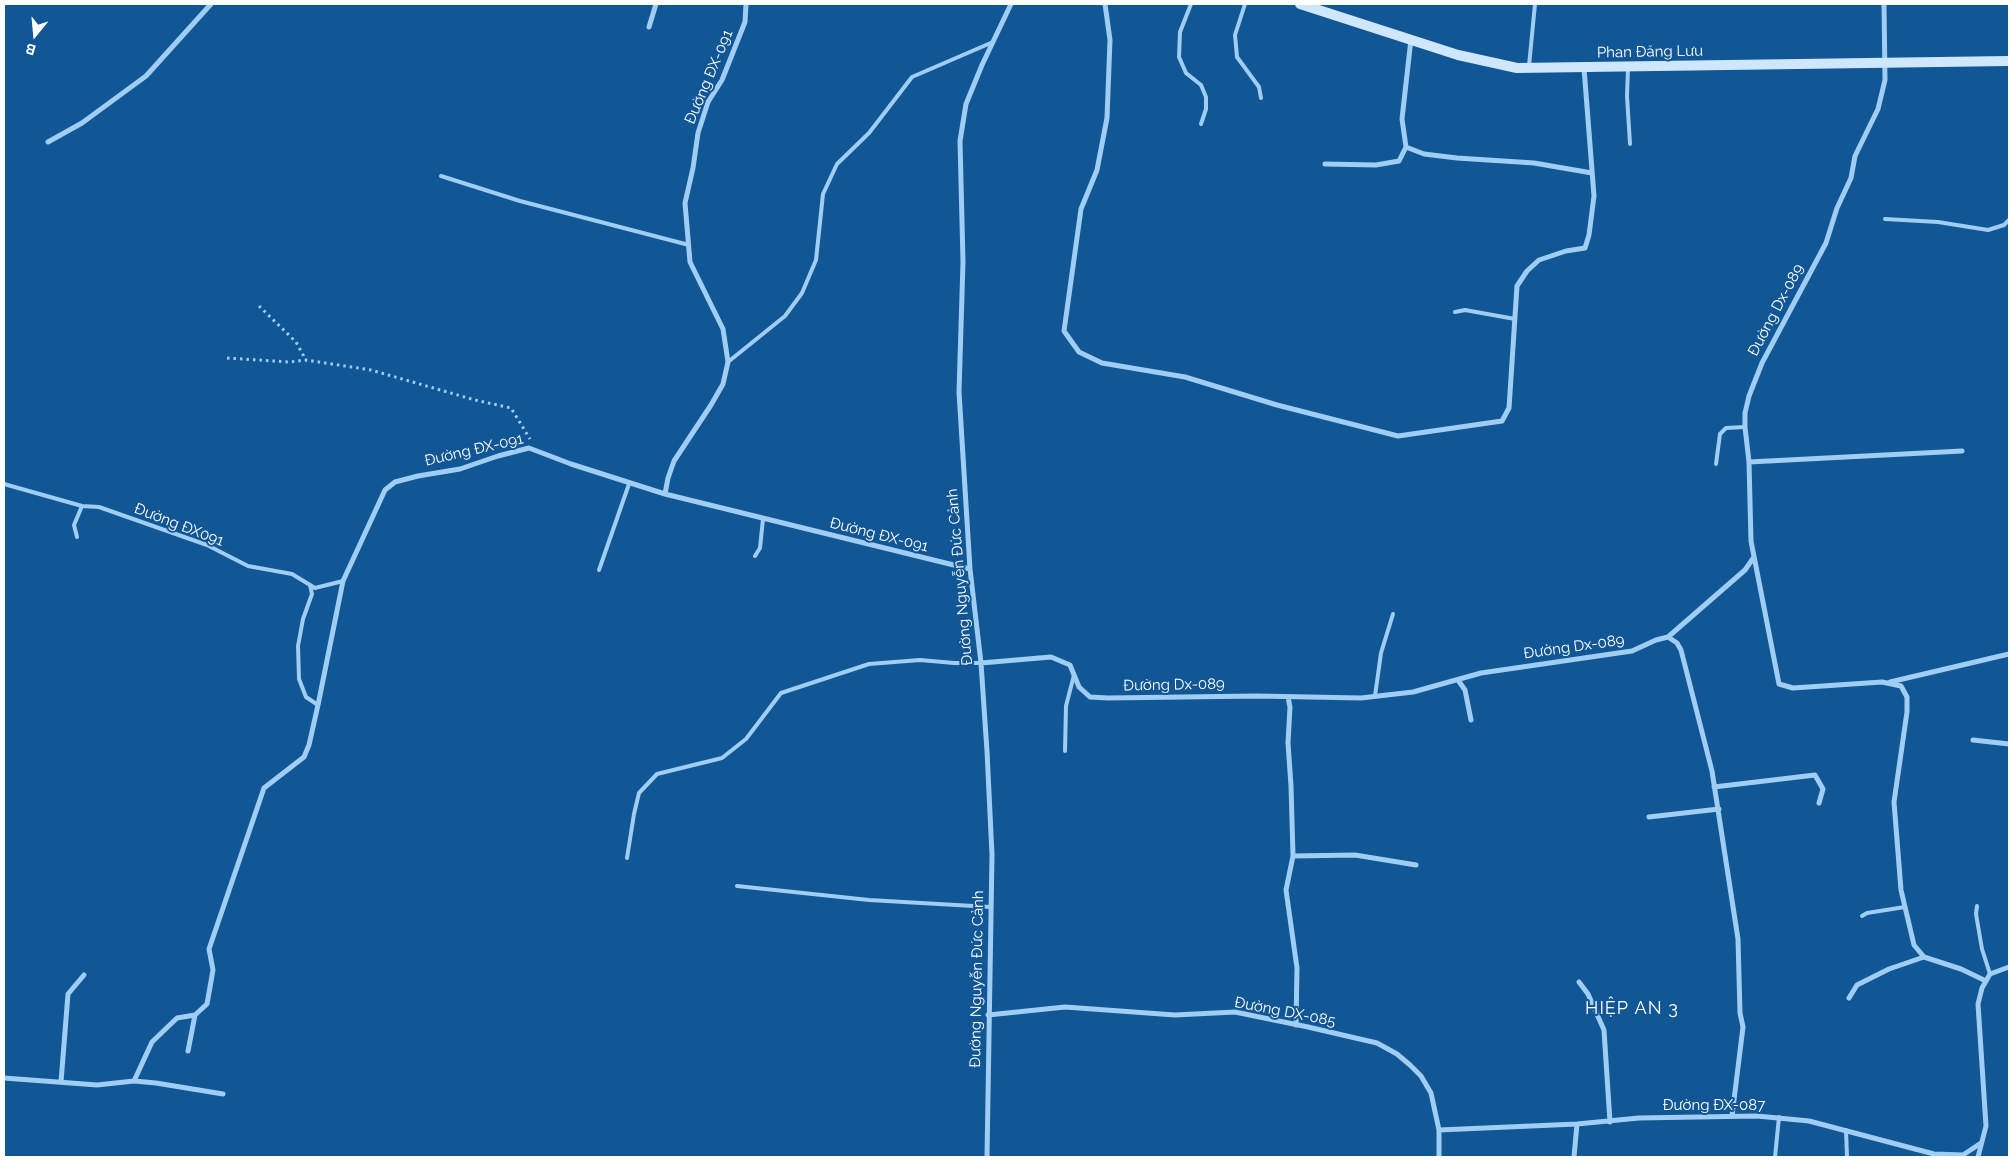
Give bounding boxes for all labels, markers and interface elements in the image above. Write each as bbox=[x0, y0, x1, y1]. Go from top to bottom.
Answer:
north arrow bbox=[10, 10, 60, 60]
street label: Đường ĐX-091 bbox=[681, 27, 737, 127]
text: B bbox=[24, 40, 38, 58]
street label: Phan Đăng Lưu bbox=[1597, 42, 1703, 62]
street label: Đường Dx-089 bbox=[1744, 261, 1808, 359]
street label: Đường ĐX-091 bbox=[423, 430, 525, 470]
street label: Đường Nguyễn Đức Cảnh bbox=[943, 488, 977, 666]
street label: Đường ĐX091 bbox=[132, 500, 226, 550]
street label: Đường ĐX-091 bbox=[828, 514, 930, 556]
street label: Đường Dx-089 bbox=[1522, 631, 1626, 663]
street label: Đường Dx-089 bbox=[1123, 675, 1225, 695]
street label: Đường Nguyễn Đức Cảnh bbox=[966, 890, 988, 1068]
street label: Đường DX-085 bbox=[1233, 993, 1337, 1031]
district label: HIỆP AN 3 bbox=[1584, 998, 1680, 1020]
street label: Đường ĐX-087 bbox=[1663, 1096, 1765, 1114]

